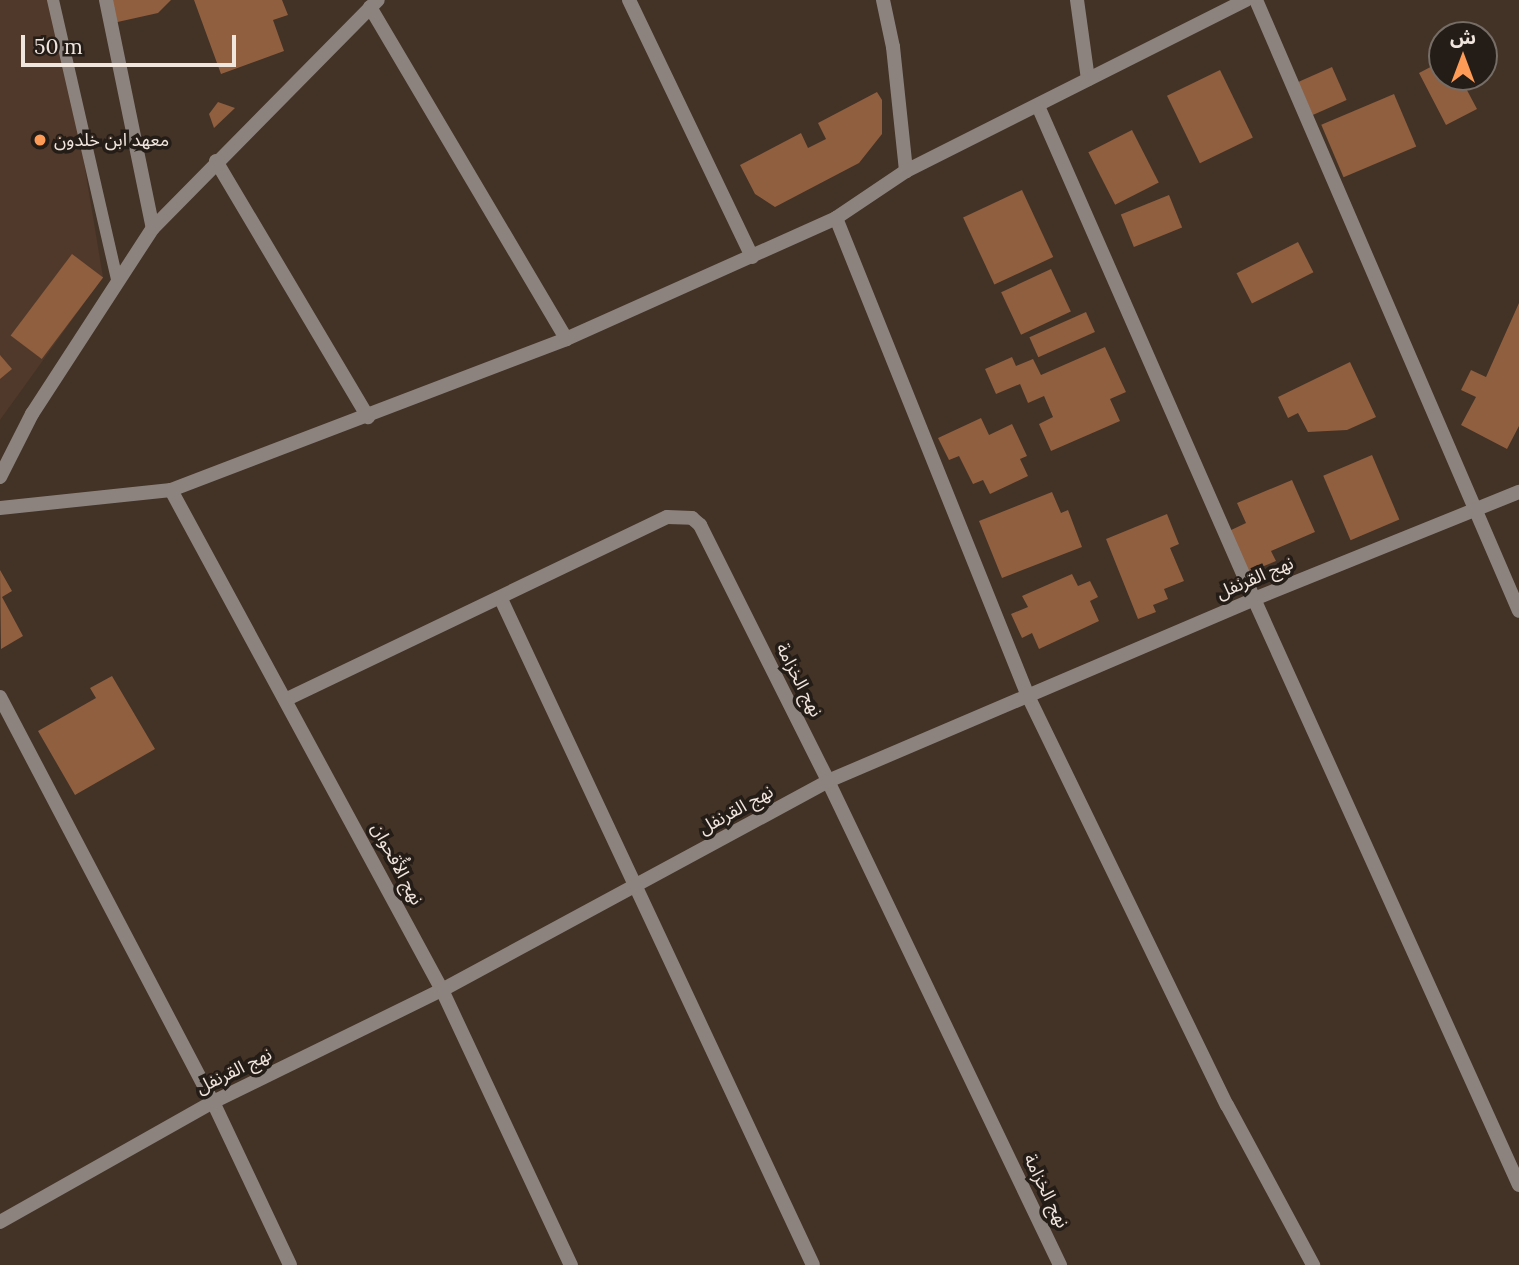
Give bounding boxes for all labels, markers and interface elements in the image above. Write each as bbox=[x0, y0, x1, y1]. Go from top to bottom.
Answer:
scale bar bbox=[24, 21, 240, 65]
north arrow bbox=[1428, 21, 1498, 91]
text: ش bbox=[1450, 25, 1476, 49]
text: 50 m bbox=[34, 33, 83, 60]
place label: معهد ابن خلدون bbox=[54, 129, 169, 151]
marker: معهد ابن خلدون bbox=[32, 132, 48, 148]
street label: نهج القرنفل bbox=[1213, 552, 1297, 604]
street label: نهج الخزامة bbox=[771, 639, 827, 721]
street label: نهج القرنفل bbox=[695, 781, 777, 839]
street label: نهج الأُقحوان bbox=[366, 819, 428, 909]
street label: نهج القرنفل bbox=[193, 1043, 275, 1099]
street label: نهج الخزامة bbox=[1019, 1150, 1073, 1232]

